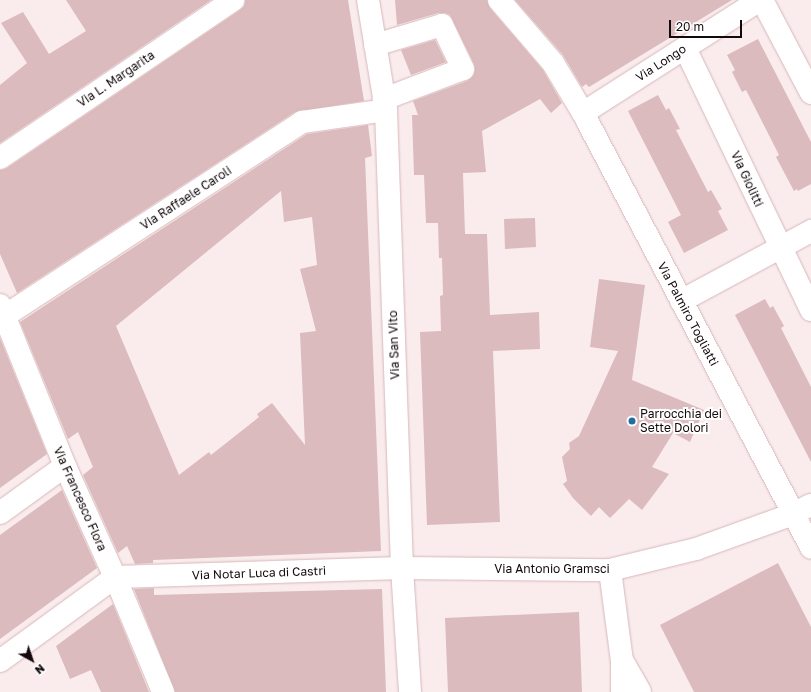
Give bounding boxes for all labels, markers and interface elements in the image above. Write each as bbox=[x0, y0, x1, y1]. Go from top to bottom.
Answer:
scale bar bbox=[671, 12, 744, 38]
text: 20 m bbox=[676, 19, 704, 34]
street label: Via Longo bbox=[633, 41, 689, 85]
street label: Via L. Margarita bbox=[75, 48, 157, 110]
street label: Via Giolitti bbox=[728, 149, 766, 209]
street label: Via Raffaele Caroli bbox=[138, 163, 234, 233]
street label: Via Palmiro Togliatti bbox=[655, 260, 721, 368]
street label: Via San Vito bbox=[386, 310, 402, 380]
place label: Parrocchia dei Sette Dolori bbox=[640, 407, 722, 435]
marker: Parrocchia dei Sette Dolori bbox=[627, 416, 637, 426]
street label: Via Francesco Flora bbox=[50, 445, 110, 553]
street label: Via Antonio Gramsci bbox=[494, 562, 610, 576]
street label: Via Notar Luca di Castri bbox=[192, 563, 326, 583]
north arrow bbox=[12, 640, 52, 680]
text: N bbox=[33, 662, 47, 677]

